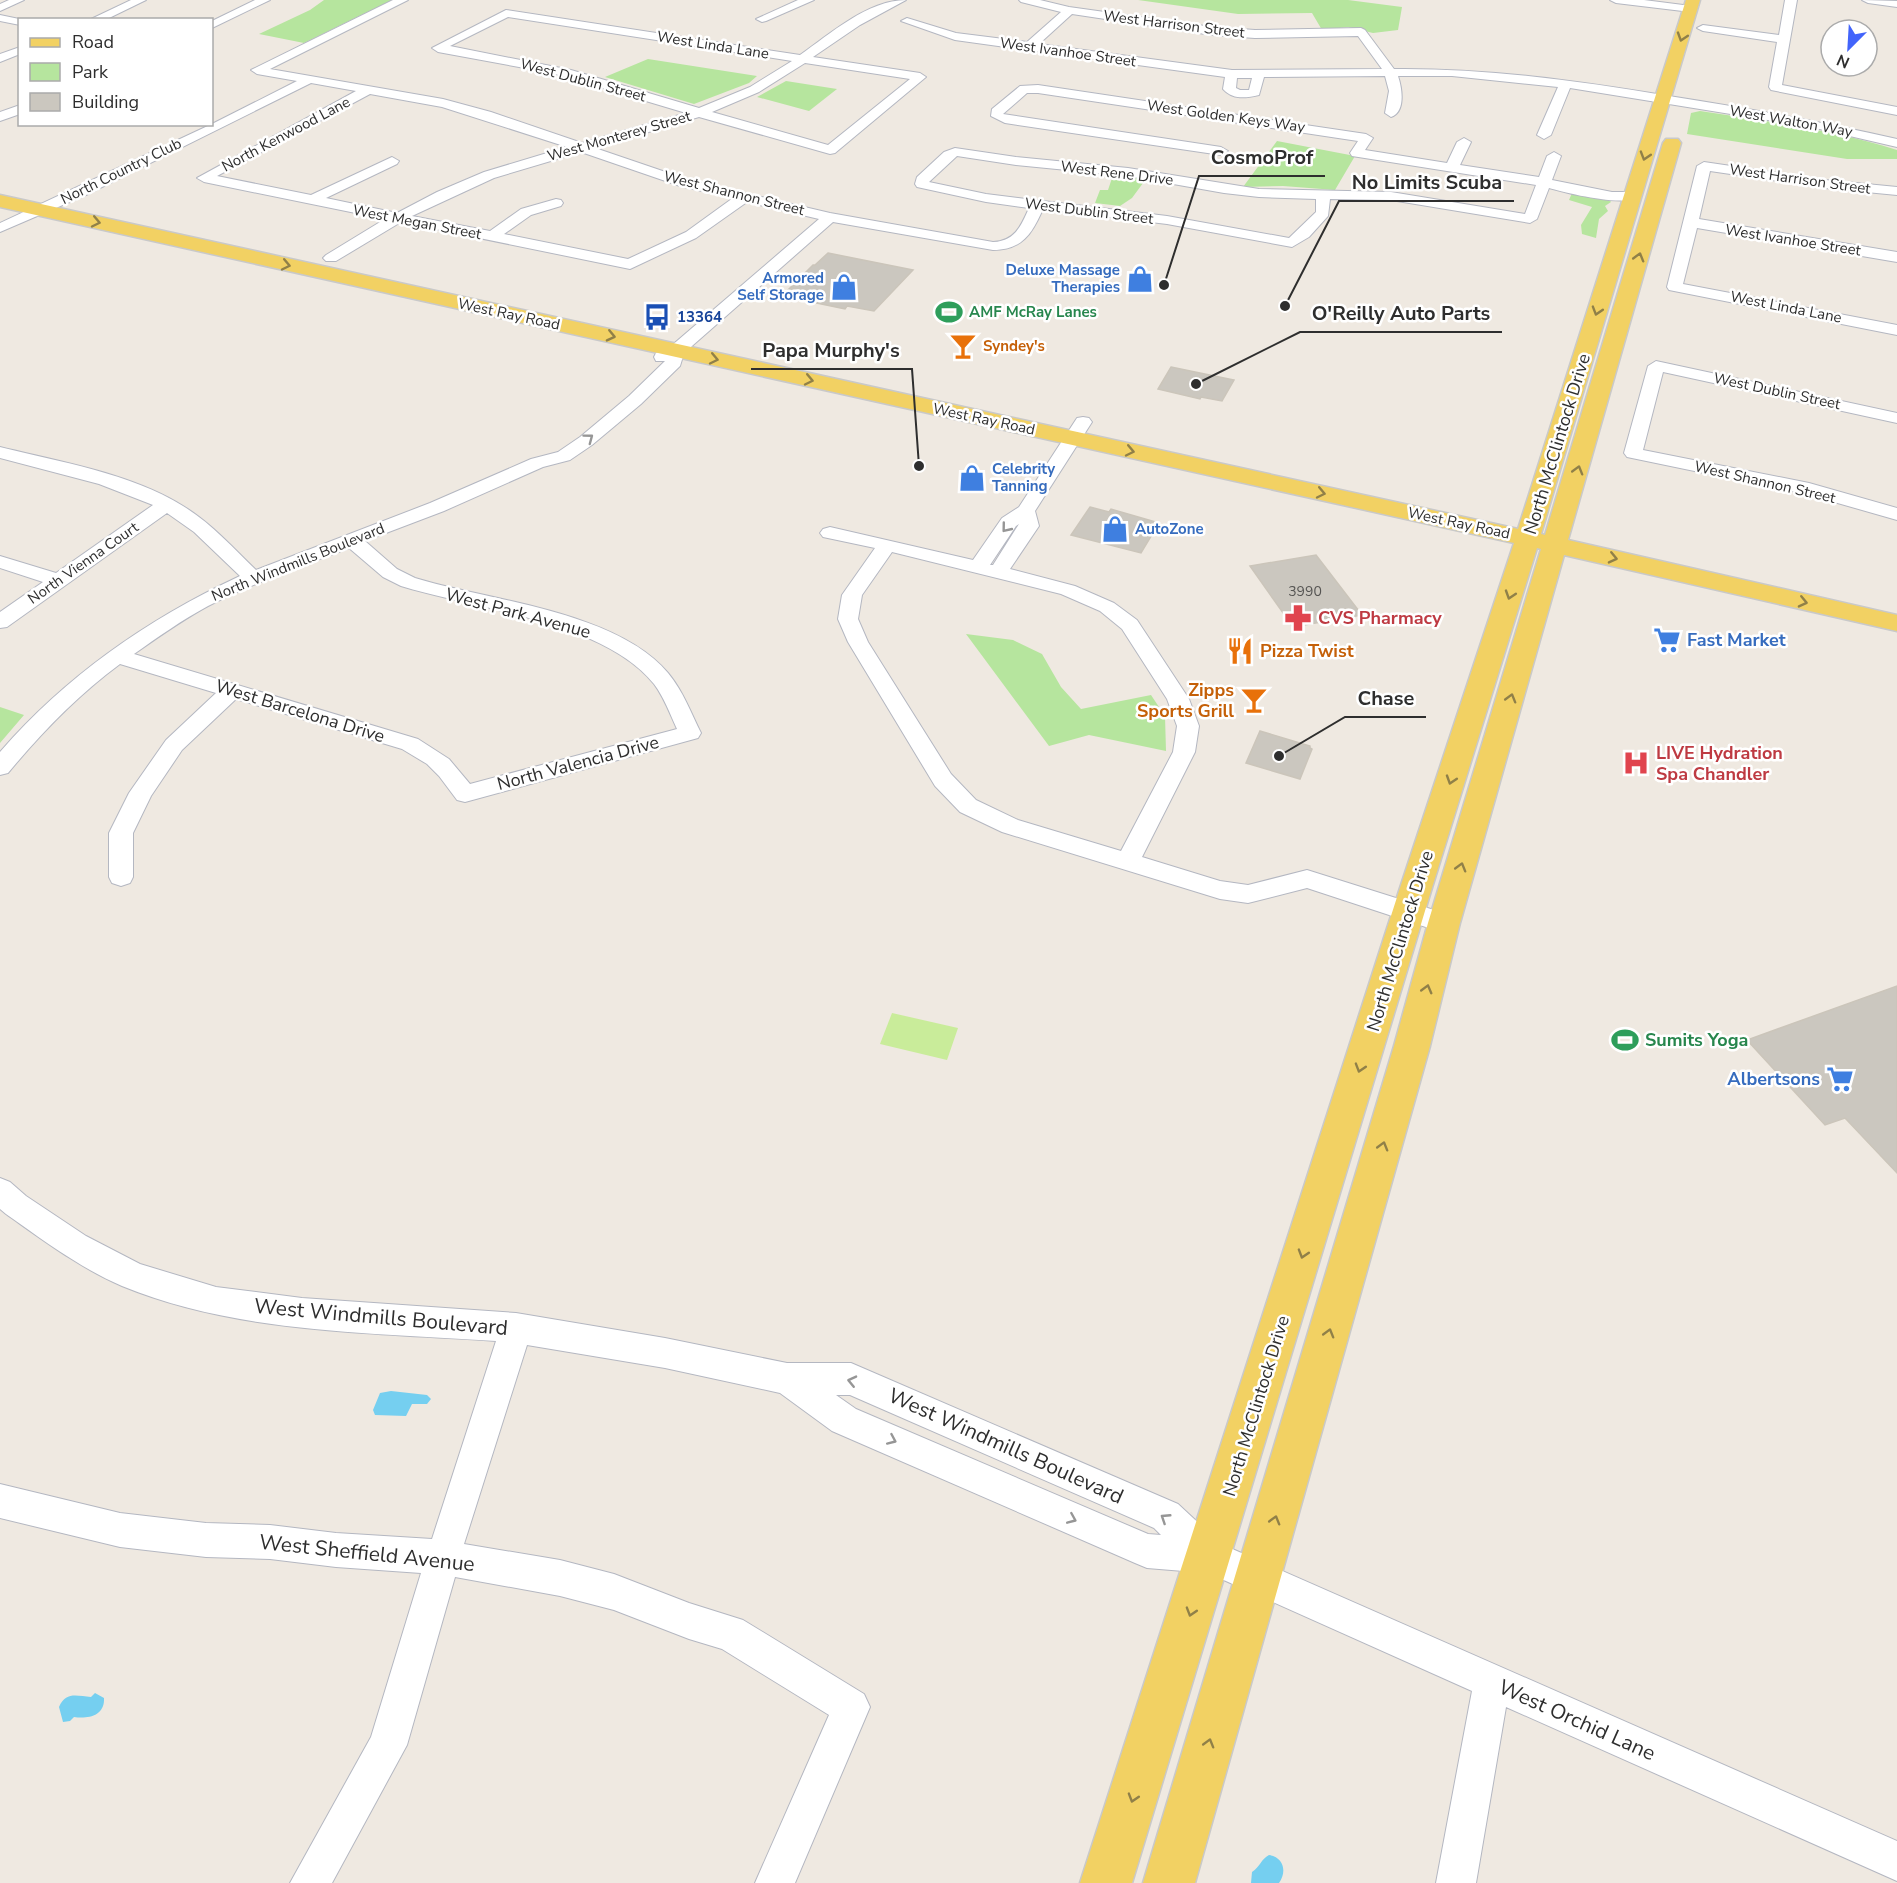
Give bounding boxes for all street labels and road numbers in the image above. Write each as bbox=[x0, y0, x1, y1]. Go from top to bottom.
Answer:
street label: West Harrison Street bbox=[1102, 5, 1247, 43]
street label: West Linda Lane bbox=[656, 26, 770, 64]
street label: West Ivanhoe Street bbox=[999, 33, 1138, 72]
street label: West Dublin Street bbox=[518, 54, 649, 107]
street label: North Kenwood Lane bbox=[218, 92, 354, 176]
street label: West Golden Keys Way bbox=[1146, 95, 1307, 137]
street label: West Walton Way bbox=[1728, 100, 1855, 142]
street label: West Monterey Street bbox=[545, 106, 694, 166]
street label: North Country Club bbox=[57, 133, 185, 209]
street label: West Rene Drive bbox=[1059, 156, 1175, 190]
street label: West Harrison Street bbox=[1728, 159, 1873, 199]
street label: West Shannon Street bbox=[662, 166, 807, 220]
street label: West Dublin Street bbox=[1024, 193, 1155, 229]
street label: West Megan Street bbox=[351, 200, 484, 244]
street label: West Ivanhoe Street bbox=[1724, 219, 1863, 261]
street label: West Linda Lane bbox=[1729, 286, 1843, 328]
street label: West Ray Road bbox=[456, 293, 562, 335]
street label: North McClintock Drive bbox=[1518, 351, 1596, 537]
street label: West Dublin Street bbox=[1712, 368, 1843, 414]
street label: West Ray Road bbox=[931, 398, 1037, 440]
street label: West Shannon Street bbox=[1692, 456, 1838, 508]
street label: West Ray Road bbox=[1406, 502, 1512, 544]
street label: North Vienna Court bbox=[24, 517, 143, 609]
street label: North Windmills Boulevard bbox=[208, 518, 388, 606]
street label: West Park Avenue bbox=[443, 582, 593, 644]
street label: West Barcelona Drive bbox=[212, 674, 388, 748]
street label: North Valencia Drive bbox=[494, 730, 662, 796]
street label: North McClintock Drive bbox=[1361, 848, 1439, 1034]
street label: West Windmills Boulevard bbox=[253, 1292, 509, 1342]
street label: North McClintock Drive bbox=[1217, 1313, 1295, 1499]
street label: West Windmills Boulevard bbox=[884, 1381, 1128, 1511]
street label: West Sheffield Avenue bbox=[258, 1528, 476, 1578]
street label: West Orchid Lane bbox=[1494, 1673, 1660, 1767]

